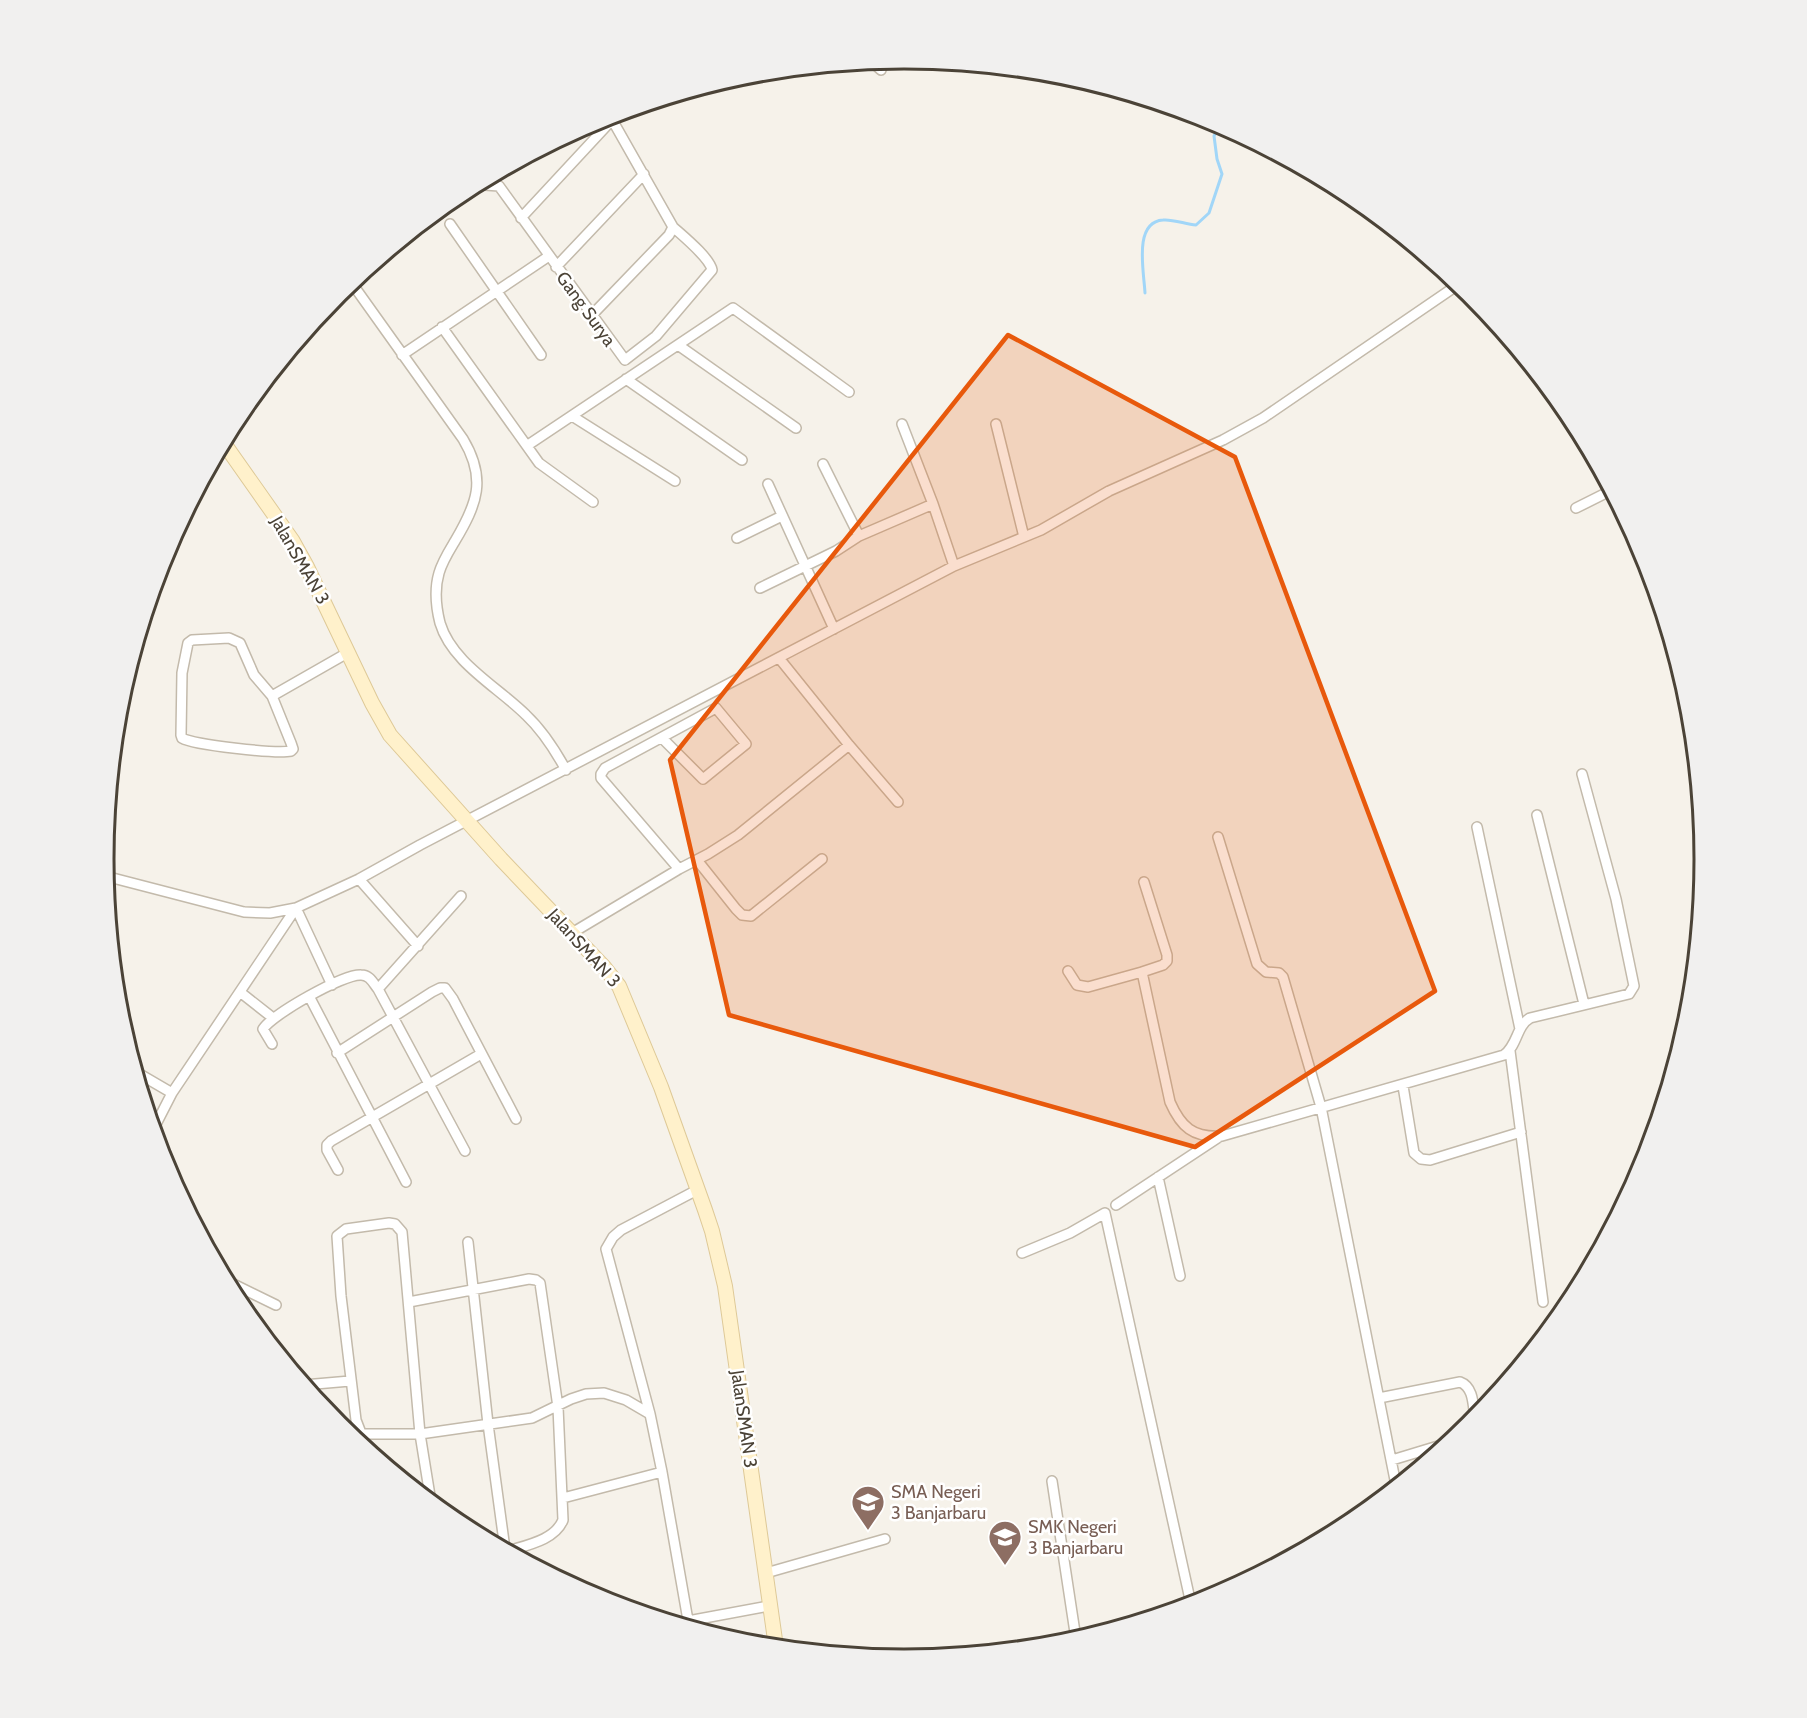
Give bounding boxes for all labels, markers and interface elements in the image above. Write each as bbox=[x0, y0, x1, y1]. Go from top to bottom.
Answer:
street label: Gang Surya bbox=[552, 267, 621, 351]
street label: JalanSMAN 3 bbox=[265, 511, 334, 608]
street label: JalanSMAN 3 bbox=[542, 903, 625, 992]
street label: JalanSMAN 3 bbox=[726, 1368, 762, 1469]
place label: SMA Negeri 3 Banjarbaru bbox=[891, 1481, 986, 1524]
school or university icon: SMA Negeri 3 Banjarbaru bbox=[850, 1484, 886, 1531]
place label: SMK Negeri 3 Banjarbaru bbox=[1028, 1516, 1123, 1559]
school or university icon: SMK Negeri 3 Banjarbaru bbox=[987, 1519, 1023, 1566]

